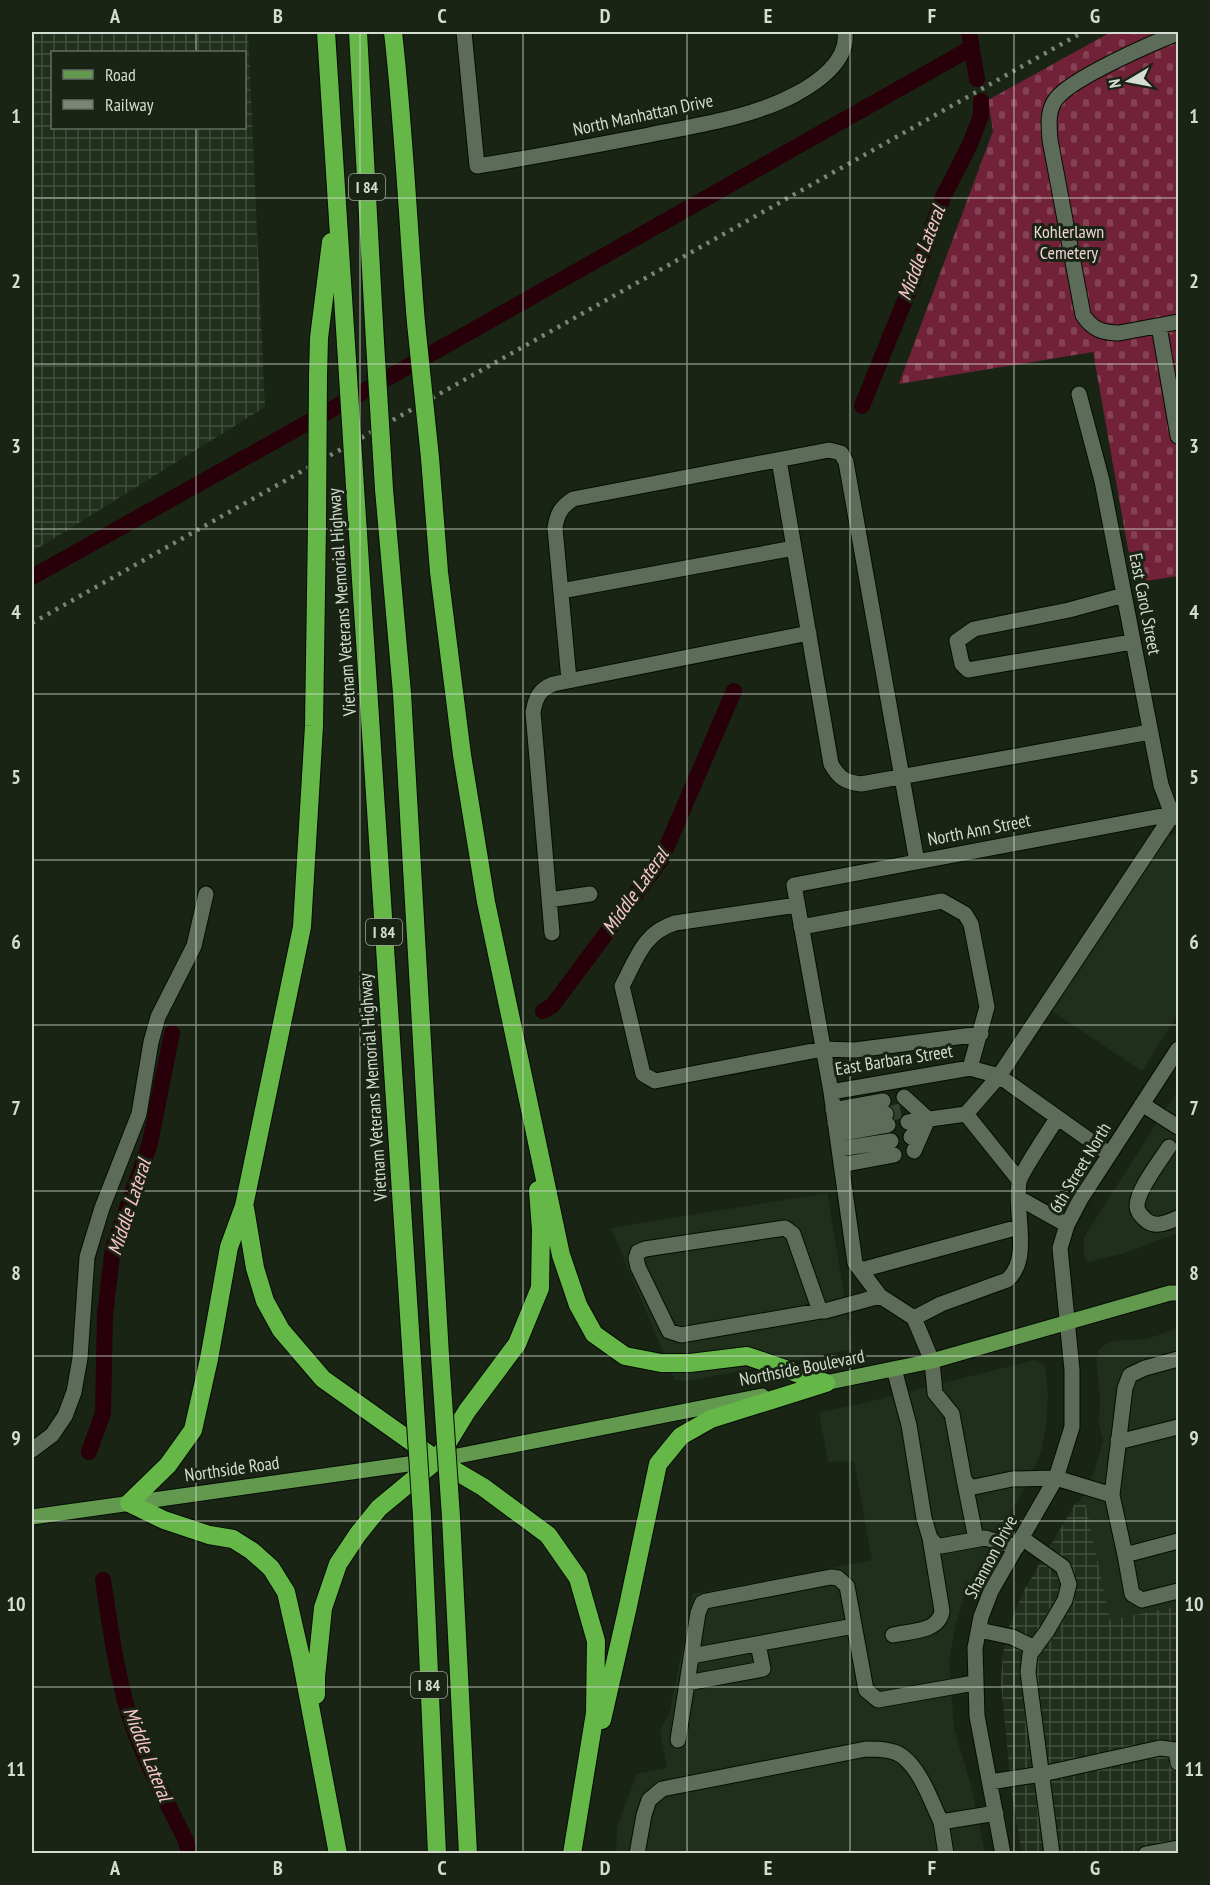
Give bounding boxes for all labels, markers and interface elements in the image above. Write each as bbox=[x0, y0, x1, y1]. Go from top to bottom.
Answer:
text: A bbox=[109, 3, 121, 29]
text: B bbox=[273, 3, 283, 29]
text: C bbox=[437, 3, 447, 29]
text: D bbox=[600, 3, 611, 29]
text: E bbox=[764, 3, 772, 29]
text: F bbox=[928, 3, 936, 29]
text: G bbox=[1090, 3, 1100, 29]
legend bbox=[51, 51, 246, 129]
north arrow bbox=[1099, 51, 1159, 111]
text: Road bbox=[105, 63, 136, 86]
text: N bbox=[1104, 78, 1125, 90]
street label: North Manhattan Drive bbox=[571, 88, 715, 141]
text: Railway bbox=[105, 93, 154, 116]
text: 1 bbox=[11, 103, 21, 129]
text: 1 bbox=[1189, 103, 1199, 129]
road number: I 84 bbox=[349, 174, 385, 200]
water label: Middle Lateral bbox=[891, 200, 952, 304]
park label: Kohlerlawn Cemetery bbox=[1034, 220, 1104, 264]
text: 2 bbox=[11, 268, 21, 294]
text: 2 bbox=[1189, 268, 1199, 294]
text: 3 bbox=[11, 433, 21, 459]
text: 3 bbox=[1189, 433, 1199, 459]
street label: Vietnam Veterans Memorial Highway bbox=[322, 487, 361, 718]
street label: East Carol Street bbox=[1124, 551, 1167, 657]
text: 4 bbox=[11, 599, 21, 625]
text: 4 bbox=[1189, 599, 1199, 625]
text: 5 bbox=[11, 764, 21, 790]
text: 5 bbox=[1189, 764, 1199, 790]
street label: North Ann Street bbox=[925, 808, 1032, 851]
water label: Middle Lateral bbox=[596, 841, 675, 939]
road number: I 84 bbox=[366, 919, 402, 945]
text: 6 bbox=[11, 929, 21, 955]
text: 6 bbox=[1189, 929, 1199, 955]
street label: Vietnam Veterans Memorial Highway bbox=[353, 972, 392, 1203]
street label: East Barbara Street bbox=[834, 1039, 954, 1080]
text: 7 bbox=[11, 1095, 21, 1121]
text: 7 bbox=[1189, 1095, 1199, 1121]
street label: 6th Street North bbox=[1044, 1118, 1116, 1217]
water label: Middle Lateral bbox=[101, 1154, 157, 1258]
text: 8 bbox=[11, 1260, 21, 1286]
text: 8 bbox=[1189, 1260, 1199, 1286]
street label: Northside Boulevard bbox=[737, 1344, 866, 1391]
text: 9 bbox=[11, 1425, 21, 1451]
text: 9 bbox=[1189, 1425, 1199, 1451]
street label: Northside Road bbox=[183, 1450, 281, 1487]
street label: Shannon Drive bbox=[959, 1511, 1022, 1602]
text: 10 bbox=[6, 1591, 26, 1617]
text: 10 bbox=[1184, 1591, 1204, 1617]
road number: I 84 bbox=[411, 1672, 447, 1698]
water label: Middle Lateral bbox=[117, 1703, 180, 1807]
text: 11 bbox=[6, 1756, 26, 1782]
text: 11 bbox=[1184, 1756, 1204, 1782]
text: A bbox=[109, 1855, 121, 1881]
text: B bbox=[273, 1855, 283, 1881]
text: C bbox=[437, 1855, 447, 1881]
text: D bbox=[600, 1855, 611, 1881]
text: E bbox=[764, 1855, 772, 1881]
text: F bbox=[928, 1855, 936, 1881]
text: G bbox=[1090, 1855, 1100, 1881]

